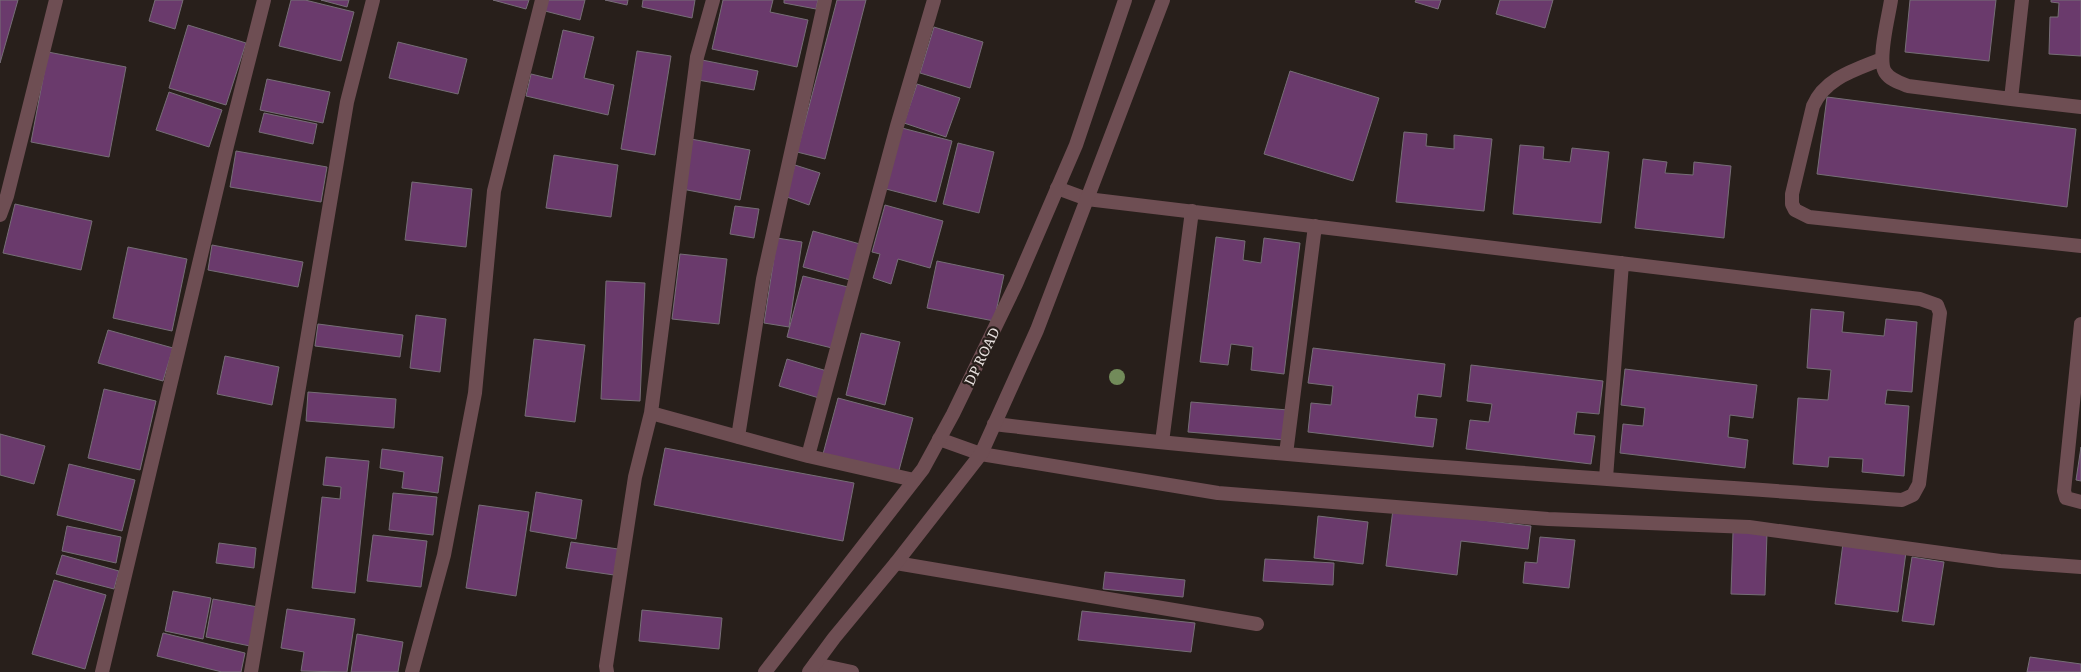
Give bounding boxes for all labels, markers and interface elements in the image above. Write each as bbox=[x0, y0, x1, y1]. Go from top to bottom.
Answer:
street label: DP ROAD bbox=[958, 323, 1004, 388]

